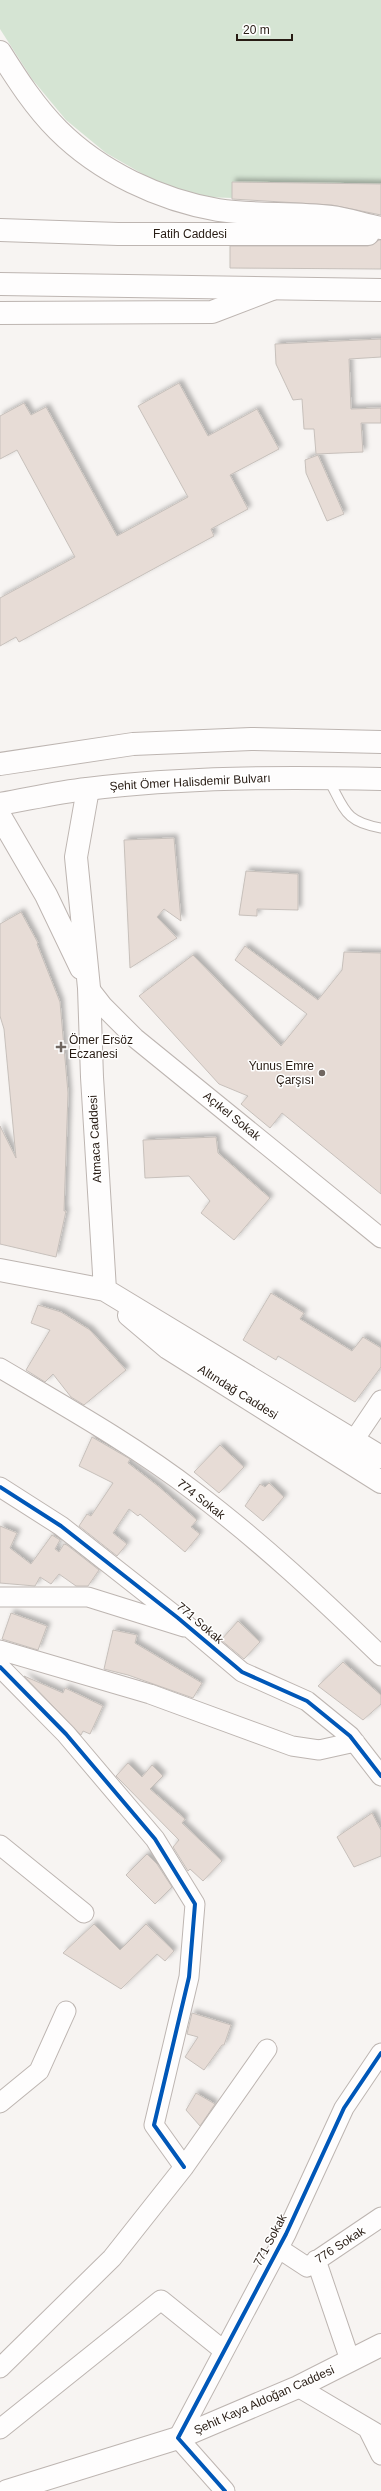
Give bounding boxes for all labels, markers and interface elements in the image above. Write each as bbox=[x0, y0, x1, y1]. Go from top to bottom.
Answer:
scale bar bbox=[237, 16, 292, 42]
text: 20 m bbox=[243, 23, 270, 37]
street label: Fatih Caddesi bbox=[153, 227, 227, 241]
street label: Şehit Ömer Halisdemir Bulvarı bbox=[109, 771, 271, 793]
place label: Ömer Ersöz Eczanesi bbox=[69, 1033, 133, 1061]
marker: Ömer Ersöz Eczanesi bbox=[56, 1042, 66, 1052]
place label: Yunus Emre Çarşısı bbox=[249, 1059, 314, 1087]
marker: Yunus Emre Çarşısı bbox=[317, 1068, 327, 1078]
street label: Açıkel Sokak bbox=[201, 1089, 264, 1144]
street label: Atmaca Caddesi bbox=[86, 1095, 104, 1183]
street label: Altındağ Caddesi bbox=[196, 1362, 280, 1422]
street label: 774 Sokak bbox=[174, 1476, 228, 1523]
street label: 771 Sokak bbox=[174, 1599, 227, 1647]
street label: 771 Sokak bbox=[251, 2211, 290, 2268]
street label: 776 Sokak bbox=[312, 2223, 368, 2266]
street label: Şehit Kaya Aldoğan Caddesi bbox=[192, 2363, 336, 2437]

